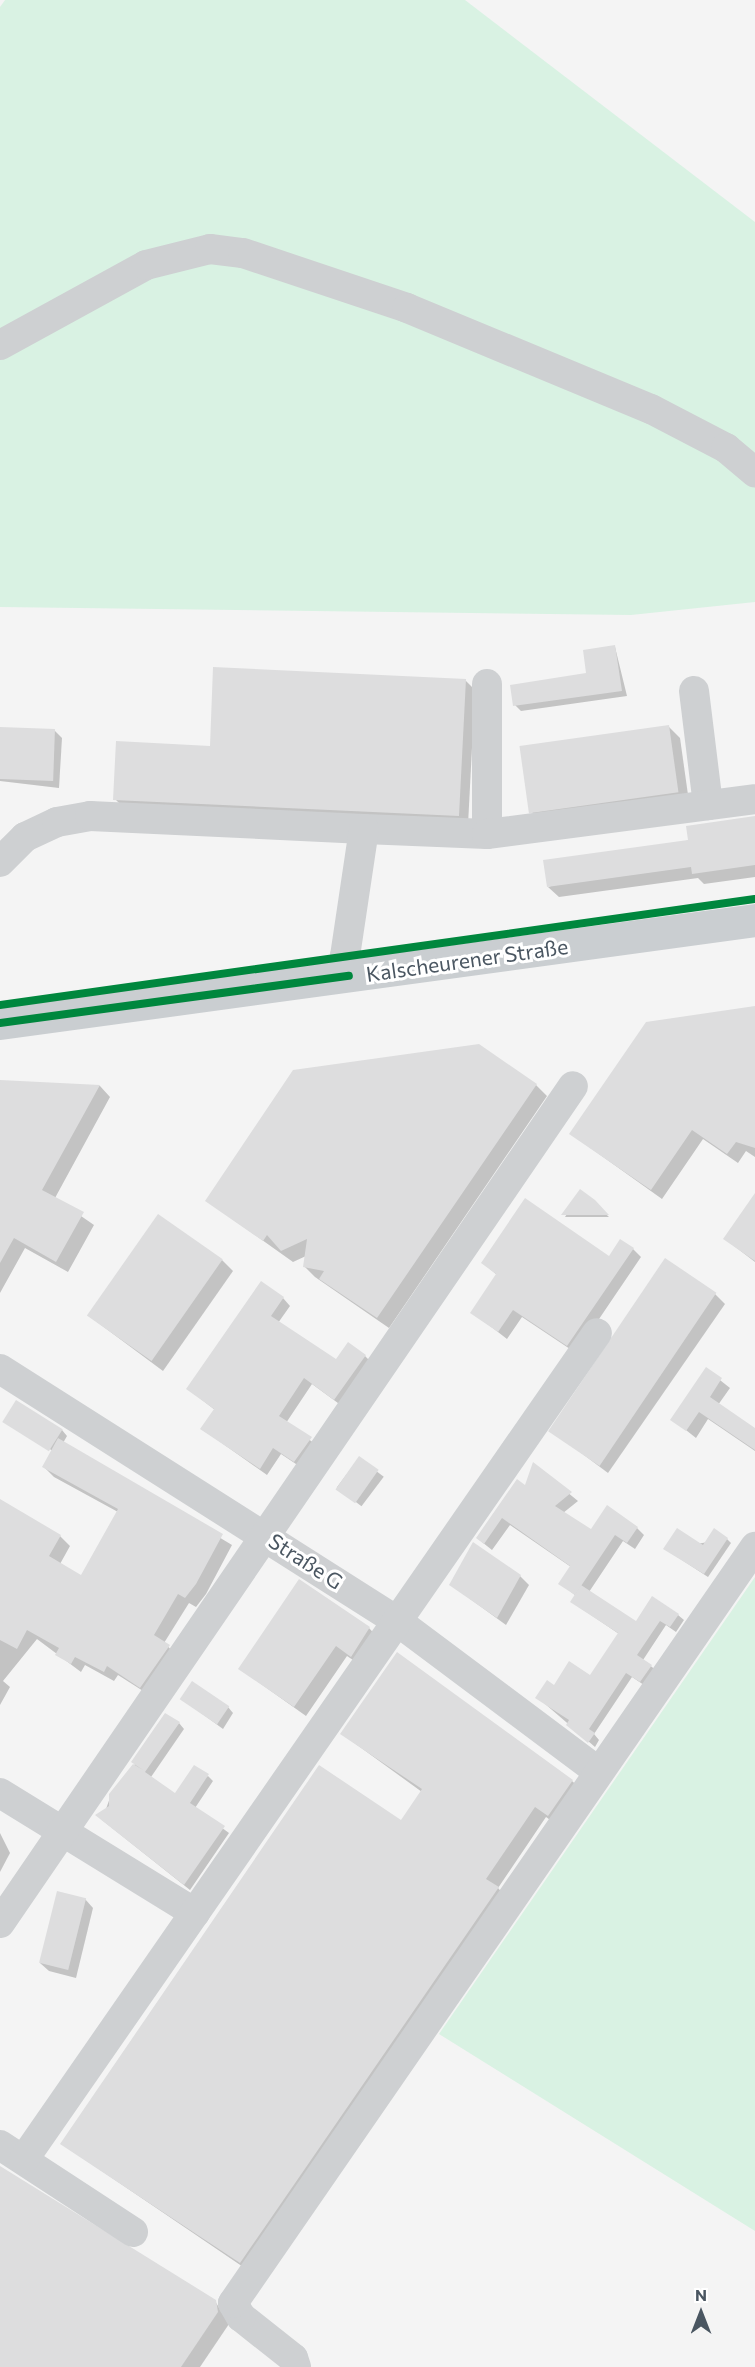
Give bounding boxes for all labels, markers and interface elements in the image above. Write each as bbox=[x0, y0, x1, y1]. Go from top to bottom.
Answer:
street label: Kalscheurener Straße bbox=[364, 933, 570, 987]
street label: Straße G bbox=[264, 1528, 348, 1594]
north arrow bbox=[671, 2283, 731, 2343]
text: N bbox=[695, 2285, 707, 2304]

